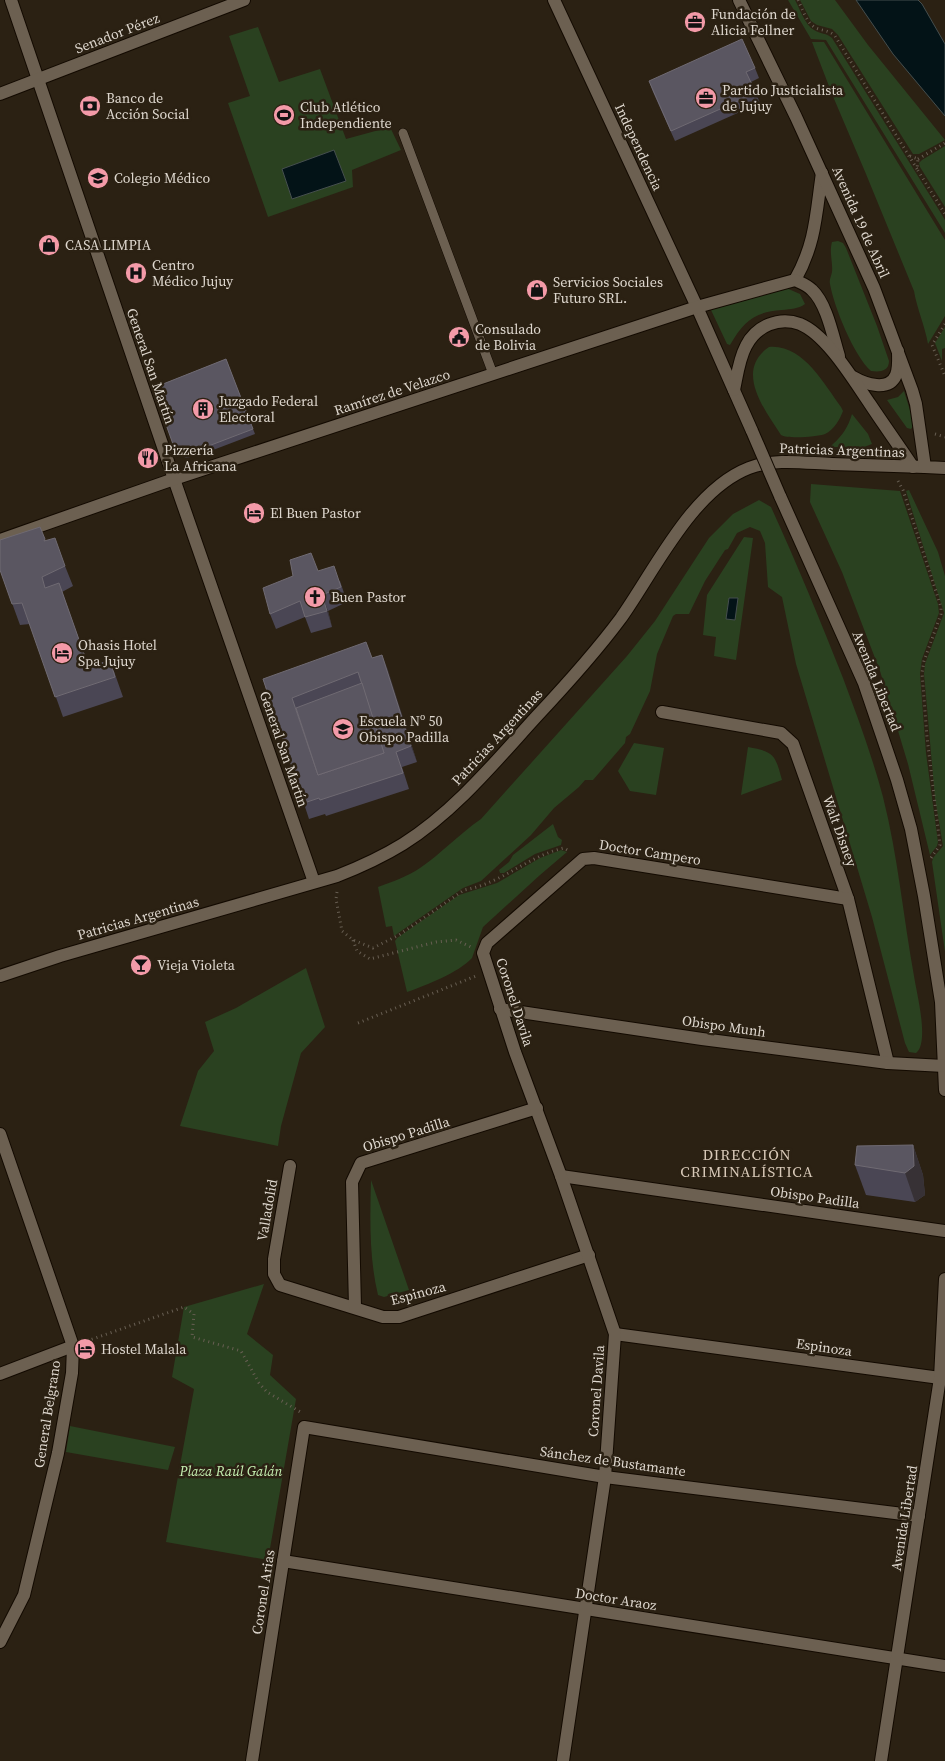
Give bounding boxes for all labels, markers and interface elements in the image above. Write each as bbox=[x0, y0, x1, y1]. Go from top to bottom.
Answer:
place label: Fundación de Alicia Fellner bbox=[711, 4, 796, 40]
street label: Senador Pérez bbox=[72, 7, 163, 58]
office icon: Fundación de Alicia Fellner bbox=[683, 10, 707, 34]
place label: Partido Justicialista de Jujuy bbox=[722, 80, 844, 116]
office icon: Partido Justicialista de Jujuy bbox=[694, 86, 718, 110]
place label: Banco de Acción Social bbox=[106, 88, 189, 124]
bank icon: Banco de Acción Social bbox=[78, 94, 102, 118]
place label: Club Atlético Independiente bbox=[300, 97, 392, 133]
street label: Independencia bbox=[610, 100, 668, 195]
sports icon: Club Atlético Independiente bbox=[272, 103, 296, 127]
street label: Avenida 19 de Abril bbox=[827, 163, 895, 281]
school or university icon: Colegio Médico bbox=[86, 166, 110, 190]
place label: Colegio Médico bbox=[114, 168, 210, 188]
shop icon: CASA LIMPIA bbox=[37, 233, 61, 257]
place label: CASA LIMPIA bbox=[65, 235, 152, 255]
place label: Centro Médico Jujuy bbox=[152, 255, 234, 291]
hospital icon: Centro Médico Jujuy bbox=[124, 261, 148, 285]
place label: Servicios Sociales Futuro SRL. bbox=[553, 272, 663, 308]
shop icon: Servicios Sociales Futuro SRL. bbox=[525, 278, 549, 302]
street label: General San Martín bbox=[122, 305, 180, 427]
place label: Consulado de Bolivia bbox=[475, 319, 541, 355]
public building icon: Consulado de Bolivia bbox=[447, 325, 471, 349]
street label: Ramírez de Velazco bbox=[331, 364, 453, 420]
place label: Juzgado Federal Electoral bbox=[218, 391, 318, 427]
building icon: Juzgado Federal Electoral bbox=[191, 397, 215, 421]
street label: Patricias Argentinas bbox=[779, 438, 905, 462]
place label: Pizzería La Africana bbox=[164, 440, 237, 476]
restaurant icon: Pizzería La Africana bbox=[136, 446, 160, 470]
hotel icon: El Buen Pastor bbox=[242, 501, 266, 525]
place label: El Buen Pastor bbox=[270, 503, 361, 523]
church icon: Buen Pastor bbox=[303, 585, 327, 609]
place label: Buen Pastor bbox=[331, 587, 406, 607]
street label: Avenida Libertad bbox=[848, 628, 906, 734]
place label: Ohasis Hotel Spa Jujuy bbox=[78, 635, 157, 671]
hotel icon: Ohasis Hotel Spa Jujuy bbox=[50, 641, 74, 665]
street label: Patricias Argentinas bbox=[447, 684, 547, 790]
street label: General San Martín bbox=[255, 688, 313, 810]
place label: Escuela Nº 50 Obispo Padilla bbox=[359, 711, 450, 747]
school or university icon: Escuela Nº 50 Obispo Padilla bbox=[331, 717, 355, 741]
street label: Walt Disney bbox=[818, 793, 862, 870]
street label: Doctor Campero bbox=[598, 834, 703, 870]
street label: Patricias Argentinas bbox=[75, 891, 201, 945]
bar icon: Vieja Violeta bbox=[129, 953, 153, 977]
place label: Vieja Violeta bbox=[157, 955, 236, 975]
street label: Coronel Davila bbox=[491, 955, 539, 1050]
street label: Obispo Munh bbox=[681, 1010, 767, 1042]
street label: Obispo Padilla bbox=[360, 1111, 453, 1157]
district label: DIRECCIÓN CRIMINALÍSTICA bbox=[680, 1144, 814, 1182]
street label: Valladolid bbox=[252, 1177, 282, 1243]
street label: Obispo Padilla bbox=[769, 1181, 862, 1213]
street label: Espinoza bbox=[388, 1276, 449, 1310]
street label: Espinoza bbox=[795, 1333, 854, 1361]
hotel icon: Hostel Malala bbox=[73, 1337, 97, 1361]
place label: Hostel Malala bbox=[101, 1339, 187, 1359]
street label: Coronel Davila bbox=[583, 1343, 609, 1438]
street label: General Belgrano bbox=[29, 1358, 65, 1469]
street label: Sánchez de Bustamante bbox=[539, 1441, 687, 1481]
park label: Plaza Raúl Galán bbox=[179, 1461, 283, 1481]
street label: Avenida Libertad bbox=[886, 1464, 922, 1572]
street label: Coronel Arias bbox=[246, 1548, 280, 1636]
street label: Doctor Araoz bbox=[574, 1583, 659, 1615]

